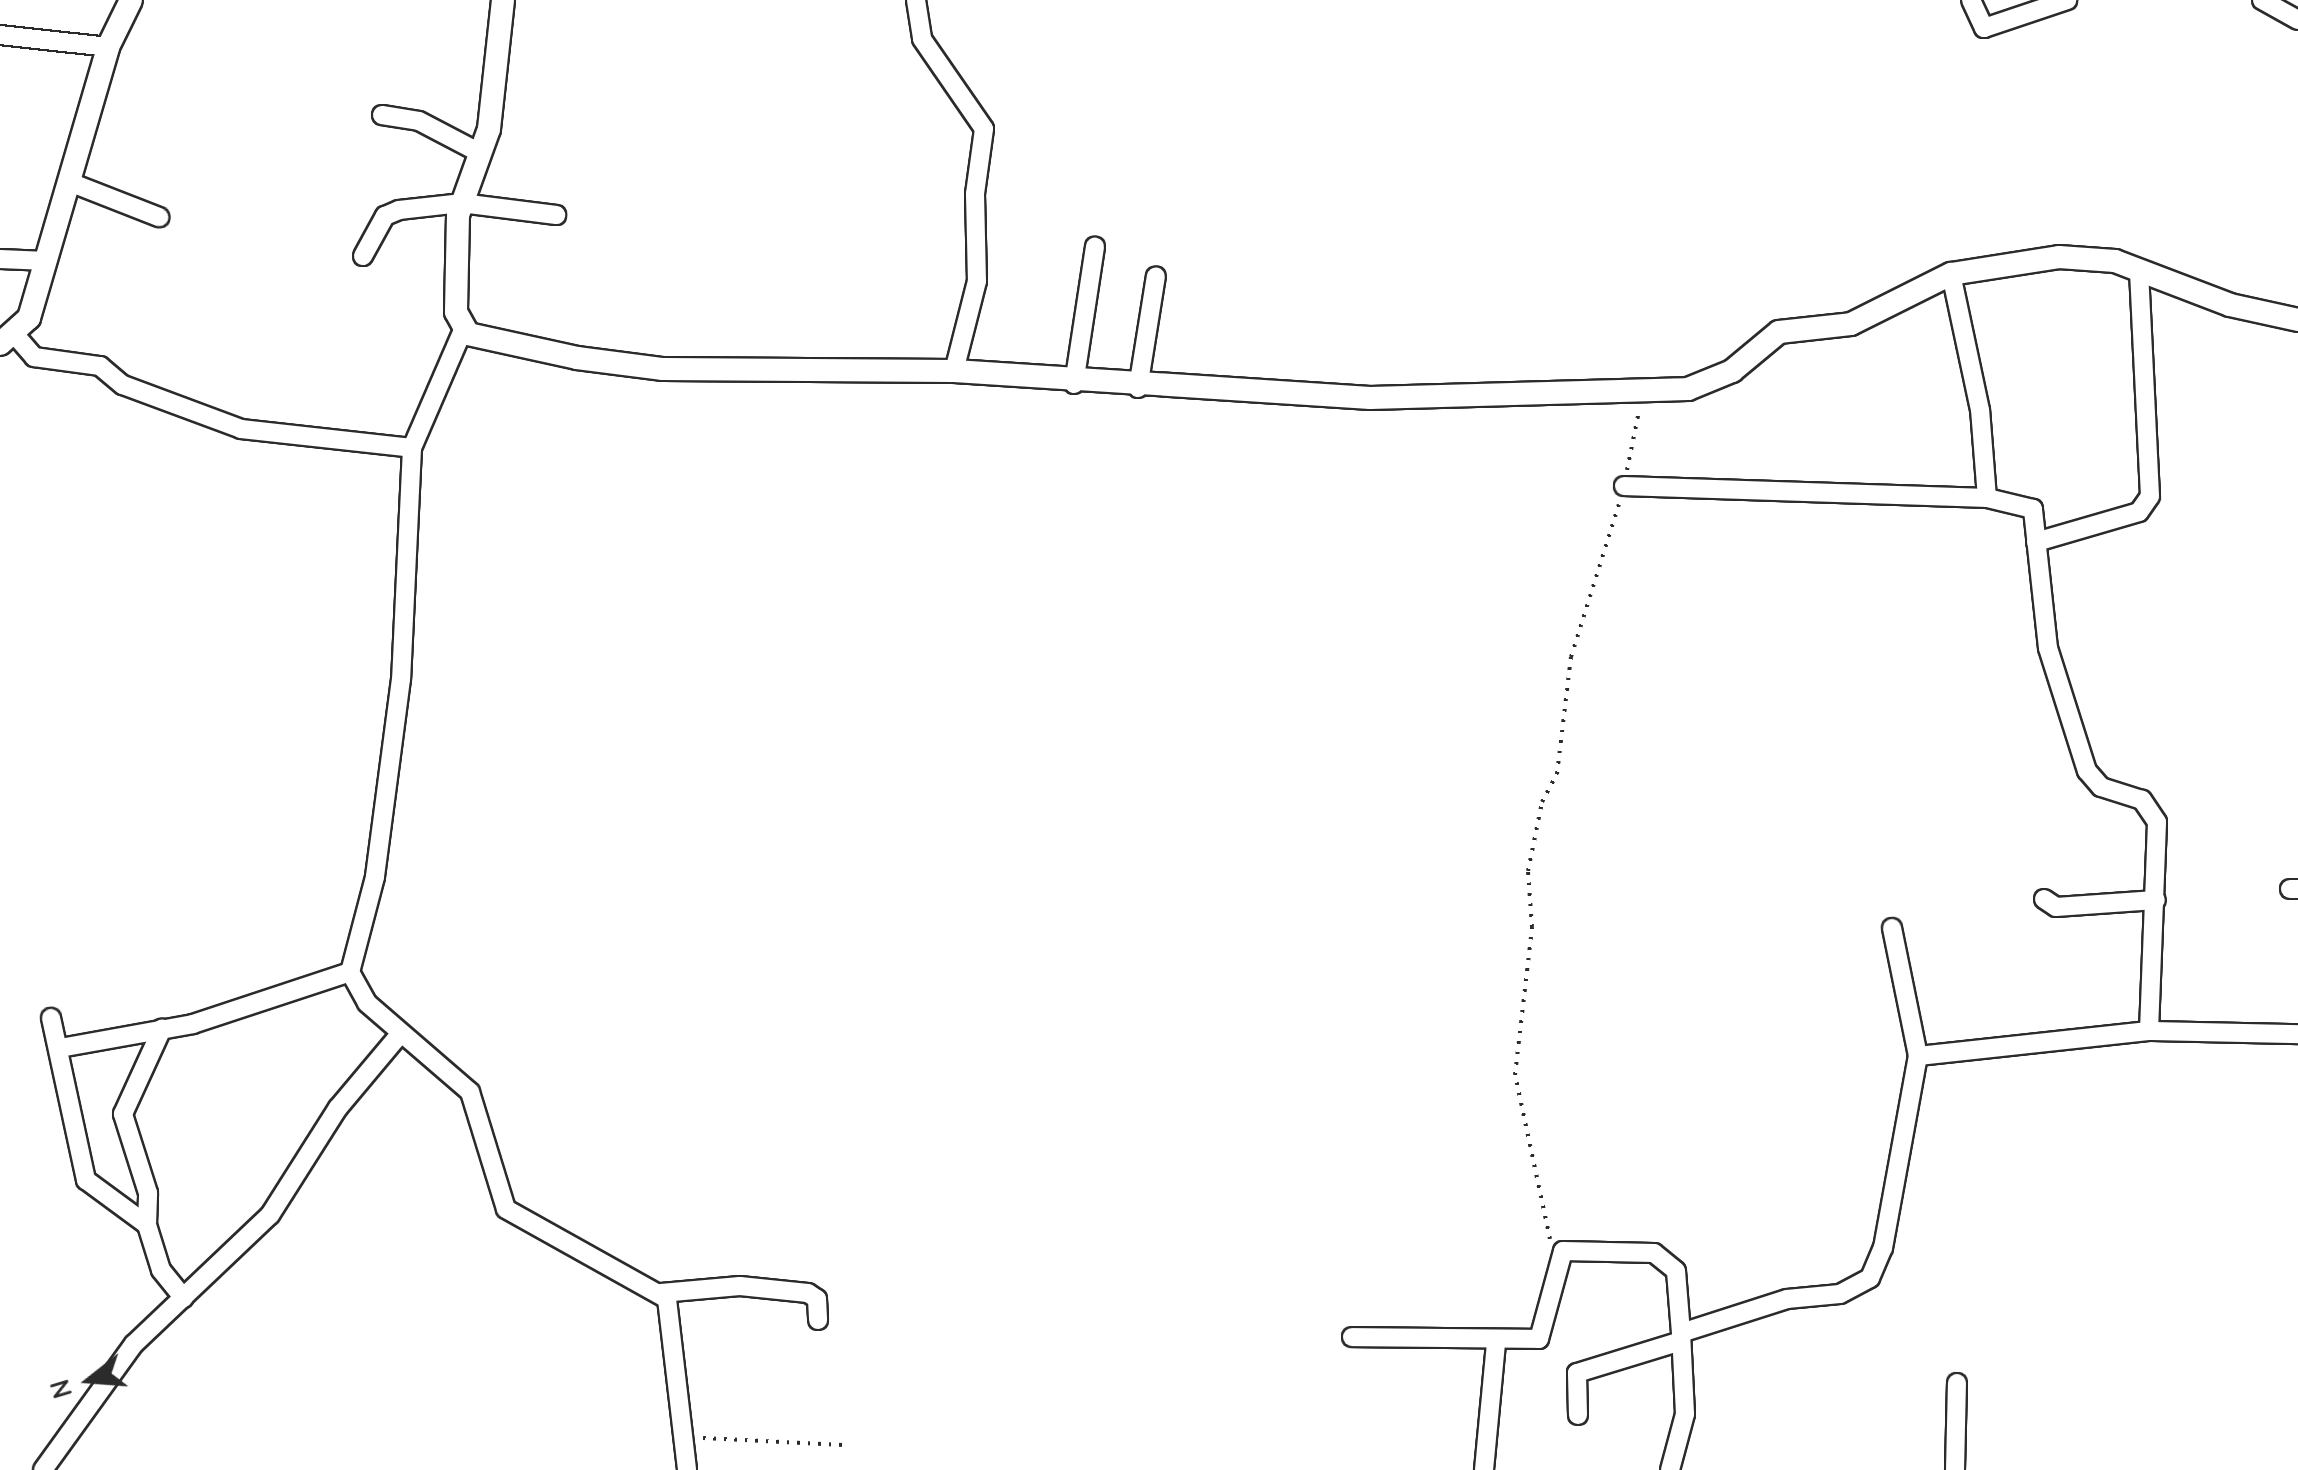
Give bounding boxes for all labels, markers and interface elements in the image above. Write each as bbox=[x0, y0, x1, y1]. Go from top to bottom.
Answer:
north arrow bbox=[40, 1330, 140, 1430]
text: N bbox=[43, 1375, 79, 1402]

